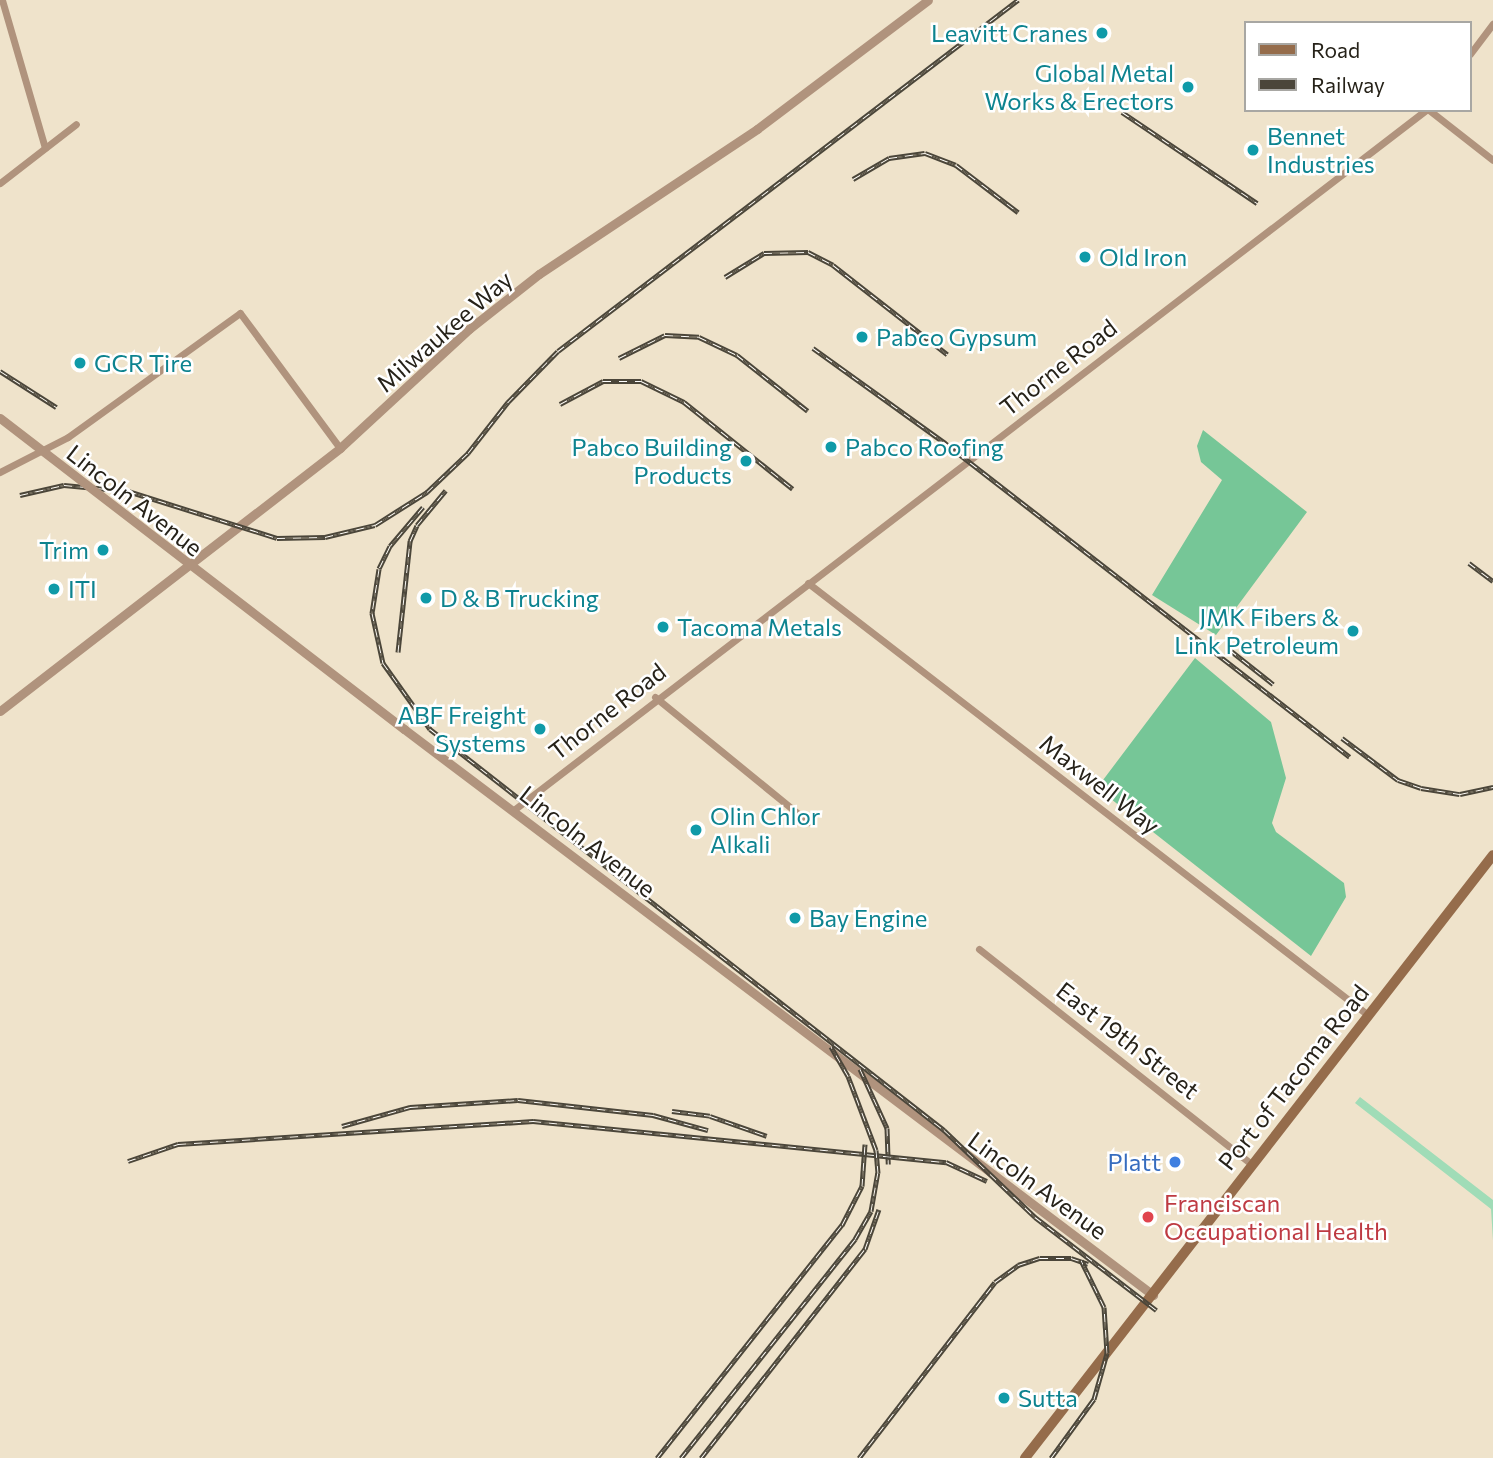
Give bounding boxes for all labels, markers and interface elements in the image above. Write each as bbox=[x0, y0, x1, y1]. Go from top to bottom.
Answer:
place label: Leavitt Cranes bbox=[931, 19, 1088, 47]
legend bbox=[1244, 21, 1472, 112]
marker: Leavitt Cranes bbox=[1094, 25, 1110, 41]
text: Road bbox=[1311, 37, 1360, 62]
place label: Global Metal Works & Erectors bbox=[984, 59, 1174, 115]
text: Railway bbox=[1311, 72, 1385, 97]
marker: Global Metal Works & Erectors bbox=[1180, 79, 1196, 95]
place label: Bennet Industries bbox=[1267, 122, 1375, 178]
marker: Bennet Industries bbox=[1245, 142, 1261, 158]
place label: Old Iron bbox=[1099, 243, 1187, 271]
marker: Old Iron bbox=[1077, 249, 1093, 265]
street label: Milwaukee Way bbox=[370, 264, 518, 398]
street label: Thorne Road bbox=[994, 313, 1122, 421]
place label: Pabco Gypsum bbox=[876, 323, 1037, 351]
marker: Pabco Gypsum bbox=[854, 329, 870, 345]
place label: GCR Tire bbox=[94, 349, 192, 377]
marker: GCR Tire bbox=[72, 355, 88, 371]
place label: Pabco Building Products bbox=[571, 433, 732, 489]
place label: Pabco Roofing bbox=[845, 433, 1004, 461]
street label: Lincoln Avenue bbox=[61, 438, 209, 562]
marker: Pabco Roofing bbox=[823, 439, 839, 455]
marker: Pabco Building Products bbox=[738, 453, 754, 469]
place label: Trim bbox=[39, 536, 89, 564]
marker: Trim bbox=[95, 542, 111, 558]
place label: ITI bbox=[68, 575, 97, 603]
marker: ITI bbox=[46, 581, 62, 597]
place label: D & B Trucking bbox=[440, 584, 599, 612]
marker: D & B Trucking bbox=[418, 590, 434, 606]
place label: JMK Fibers & Link Petroleum bbox=[1174, 603, 1339, 659]
place label: Tacoma Metals bbox=[677, 613, 842, 641]
marker: Tacoma Metals bbox=[655, 619, 671, 635]
marker: JMK Fibers & Link Petroleum bbox=[1345, 623, 1361, 639]
street label: Thorne Road bbox=[543, 657, 671, 765]
place label: ABF Freight Systems bbox=[398, 701, 526, 757]
marker: ABF Freight Systems bbox=[532, 721, 548, 737]
street label: Maxwell Way bbox=[1034, 728, 1166, 840]
street label: Lincoln Avenue bbox=[514, 779, 662, 903]
place label: Olin Chlor Alkali bbox=[710, 802, 820, 858]
marker: Olin Chlor Alkali bbox=[688, 822, 704, 838]
place label: Bay Engine bbox=[809, 904, 927, 932]
marker: Bay Engine bbox=[787, 910, 803, 926]
street label: East 19th Street bbox=[1051, 975, 1205, 1105]
street label: Port of Tacoma Road bbox=[1212, 979, 1374, 1175]
street label: Lincoln Avenue bbox=[963, 1125, 1113, 1245]
place label: Platt bbox=[1108, 1148, 1161, 1176]
marker: Platt bbox=[1167, 1154, 1183, 1170]
place label: Franciscan Occupational Health bbox=[1164, 1189, 1388, 1245]
marker: Franciscan Occupational Health bbox=[1138, 1207, 1158, 1227]
place label: Sutta bbox=[1018, 1384, 1078, 1412]
marker: Sutta bbox=[996, 1390, 1012, 1406]

